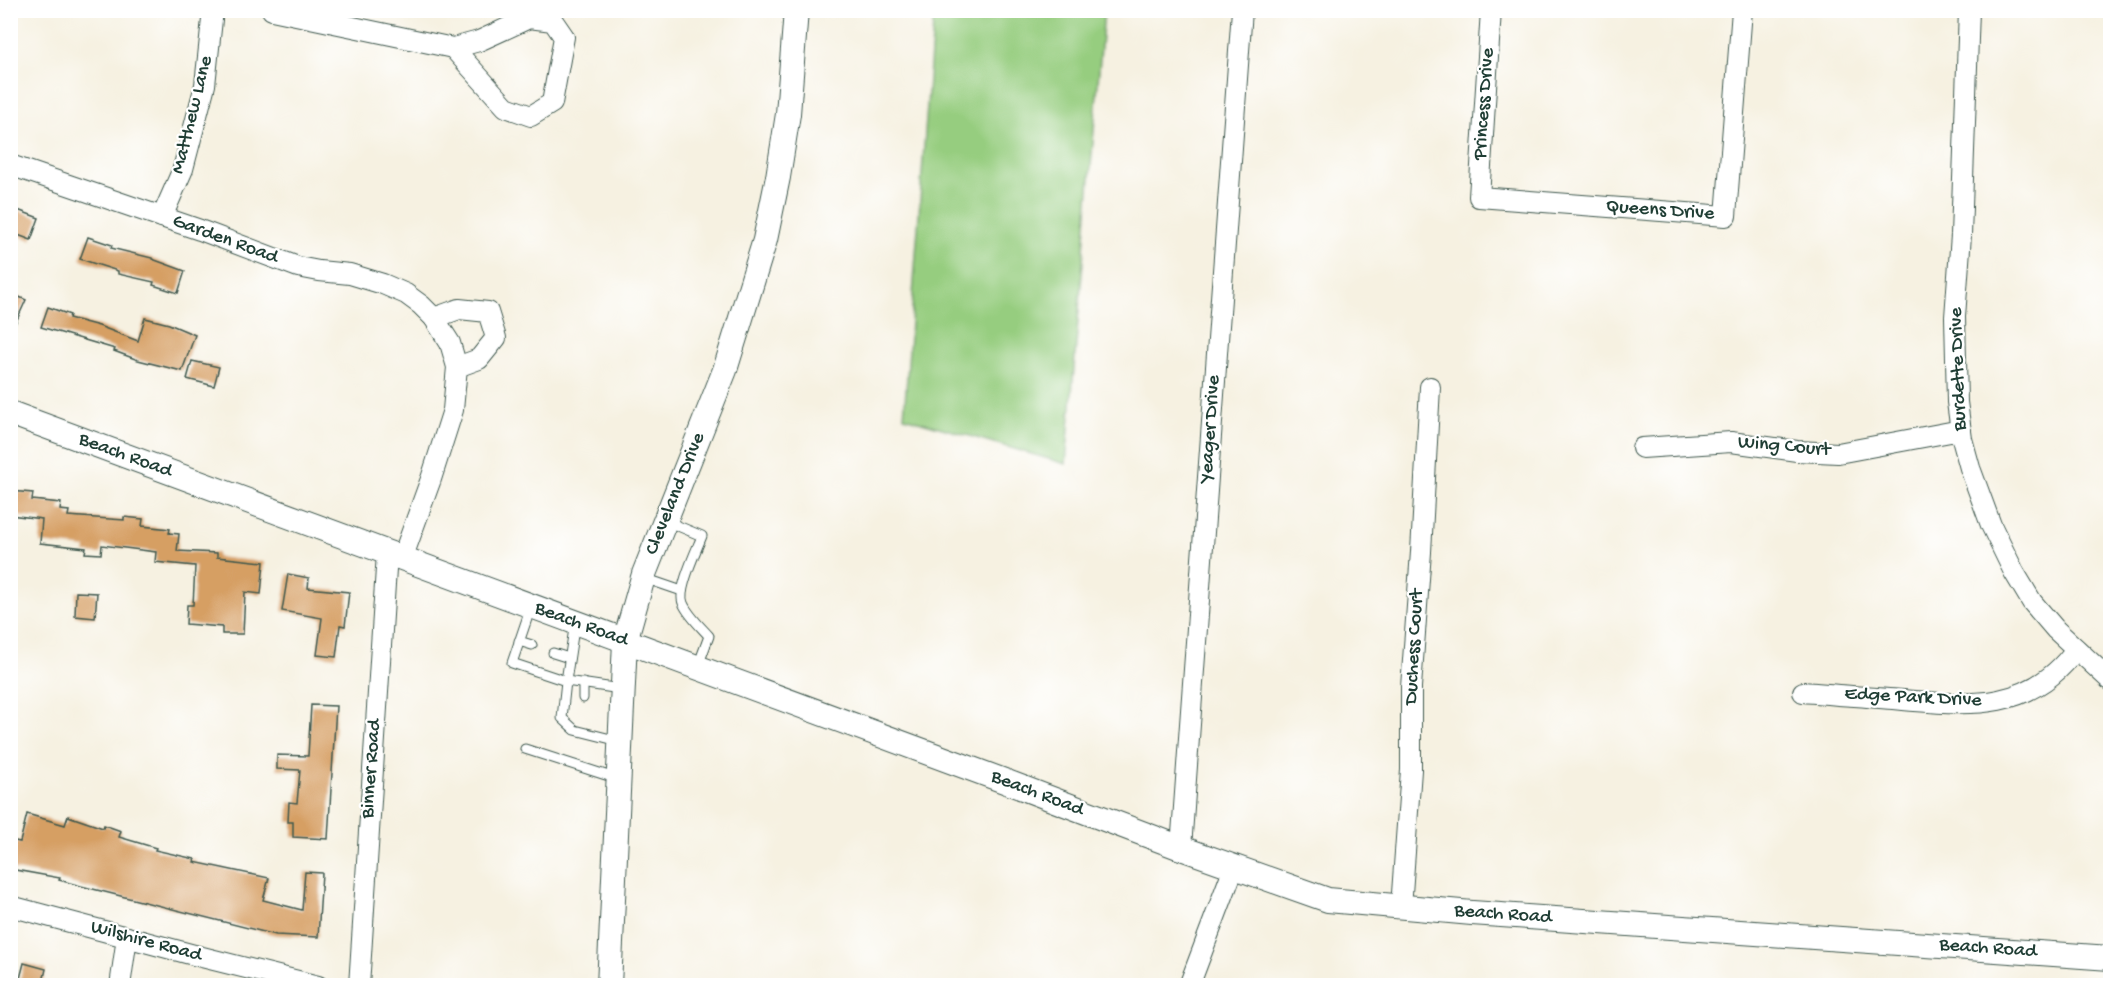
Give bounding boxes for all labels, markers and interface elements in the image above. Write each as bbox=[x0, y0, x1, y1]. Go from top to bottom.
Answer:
street label: Princess Drive bbox=[1470, 47, 1500, 162]
street label: Matthew Lane bbox=[167, 53, 219, 176]
street label: Queens Drive bbox=[1605, 196, 1716, 226]
street label: Garden Road bbox=[169, 210, 283, 271]
street label: Burdette Drive bbox=[1945, 306, 1973, 432]
street label: Yeager Drive bbox=[1196, 374, 1226, 486]
street label: Beach Road bbox=[74, 428, 177, 484]
street label: Cleveland Drive bbox=[641, 429, 711, 558]
street label: Wing Court bbox=[1737, 431, 1833, 463]
street label: Duchess Court bbox=[1400, 587, 1430, 707]
street label: Beach Road bbox=[530, 597, 633, 653]
street label: Edge Park Drive bbox=[1844, 683, 1983, 713]
street label: Binner Road bbox=[357, 716, 387, 820]
street label: Beach Road bbox=[986, 765, 1089, 823]
street label: Beach Road bbox=[1453, 900, 1555, 930]
street label: Wilshire Road bbox=[88, 916, 206, 968]
street label: Beach Road bbox=[1938, 934, 2040, 964]

